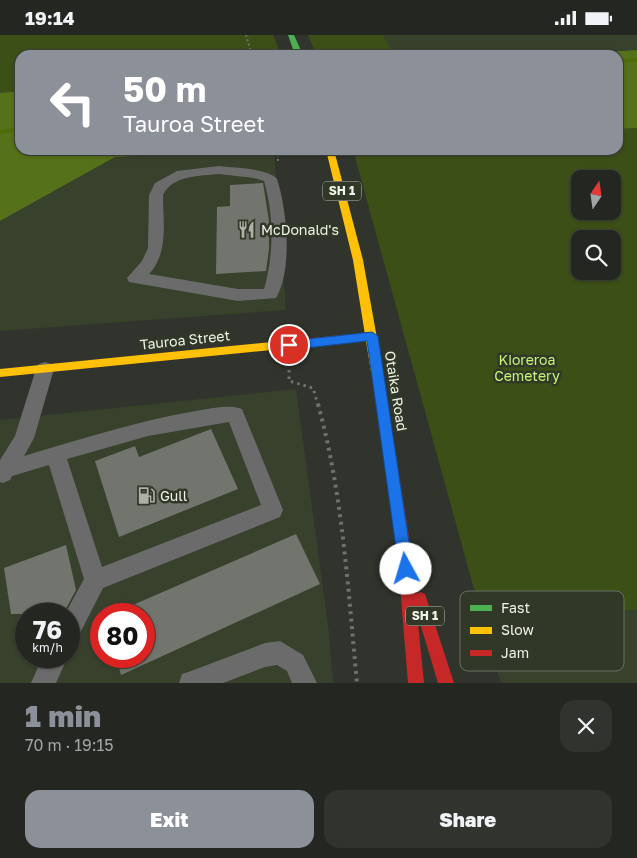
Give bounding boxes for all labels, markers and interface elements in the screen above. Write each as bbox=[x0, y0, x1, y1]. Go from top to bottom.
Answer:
text: 19:14 bbox=[25, 6, 75, 29]
text: 50 m bbox=[123, 68, 206, 110]
icon: left bbox=[40, 70, 105, 135]
text: Tauroa Street bbox=[123, 110, 265, 137]
north arrow bbox=[571, 170, 621, 220]
map controls bbox=[571, 170, 621, 280]
road number: SH 1 bbox=[323, 181, 361, 201]
restaurant icon: McDonald's bbox=[237, 220, 257, 240]
place label: McDonald's bbox=[261, 221, 339, 238]
button: search bbox=[571, 230, 621, 280]
pin bbox=[268, 324, 310, 366]
street label: Tauroa Street bbox=[139, 326, 231, 353]
icon: arrive bbox=[275, 331, 303, 359]
street label: Otaika Road bbox=[382, 350, 411, 432]
park label: Kioreroa Cemetery bbox=[494, 351, 560, 384]
fuel station icon: Gull bbox=[136, 486, 156, 506]
place label: Gull bbox=[160, 487, 187, 504]
position arrow bbox=[379, 542, 431, 594]
legend bbox=[460, 591, 624, 671]
text: Fast bbox=[501, 599, 530, 616]
speed limit sign: 80 bbox=[90, 603, 155, 668]
road number: SH 1 bbox=[406, 607, 444, 625]
text: 76 bbox=[33, 614, 62, 645]
text: Slow bbox=[501, 621, 534, 638]
text: km/h bbox=[32, 640, 63, 655]
text: Jam bbox=[501, 644, 529, 661]
text: 1 min bbox=[25, 698, 101, 734]
button: close bbox=[560, 700, 612, 752]
text: 70 m · 19:15 bbox=[25, 735, 114, 755]
button: Exit bbox=[25, 790, 314, 848]
button: Share bbox=[324, 790, 612, 848]

